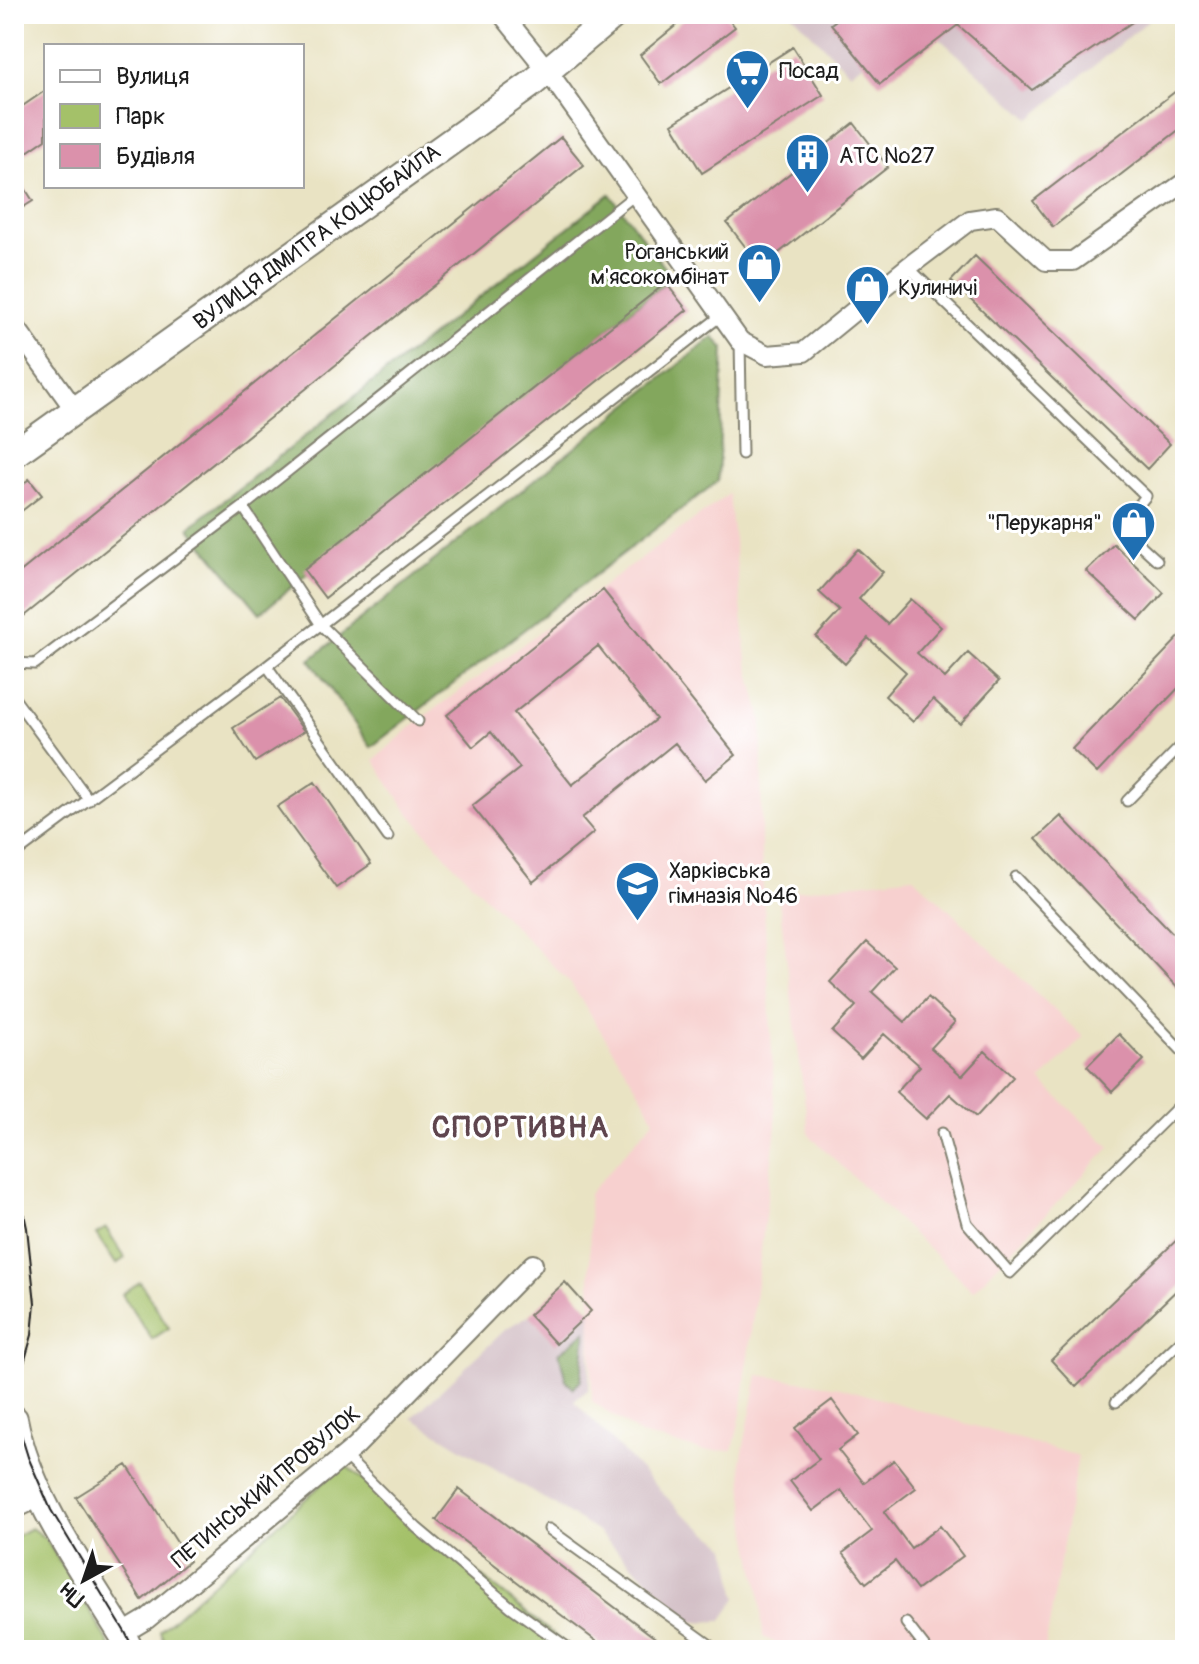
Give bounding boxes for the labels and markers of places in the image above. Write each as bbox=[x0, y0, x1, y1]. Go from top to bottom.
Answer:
supermarket icon: Посад bbox=[724, 47, 772, 110]
place label: Посад bbox=[779, 57, 839, 85]
building icon: АТС №27 bbox=[784, 132, 832, 195]
place label: АТС №27 bbox=[839, 142, 935, 170]
place label: Роганський м'ясокомбінат bbox=[590, 238, 729, 291]
shop icon: Роганський м'ясокомбінат bbox=[736, 241, 784, 304]
shop icon: Кулиничі bbox=[843, 264, 891, 327]
place label: Кулиничі bbox=[898, 274, 977, 302]
shop icon: "Перукарня" bbox=[1109, 499, 1157, 562]
place label: "Перукарня" bbox=[987, 509, 1102, 537]
place label: Харківська гімназія №46 bbox=[669, 857, 798, 910]
school or university icon: Харківська гімназія №46 bbox=[614, 860, 662, 923]

